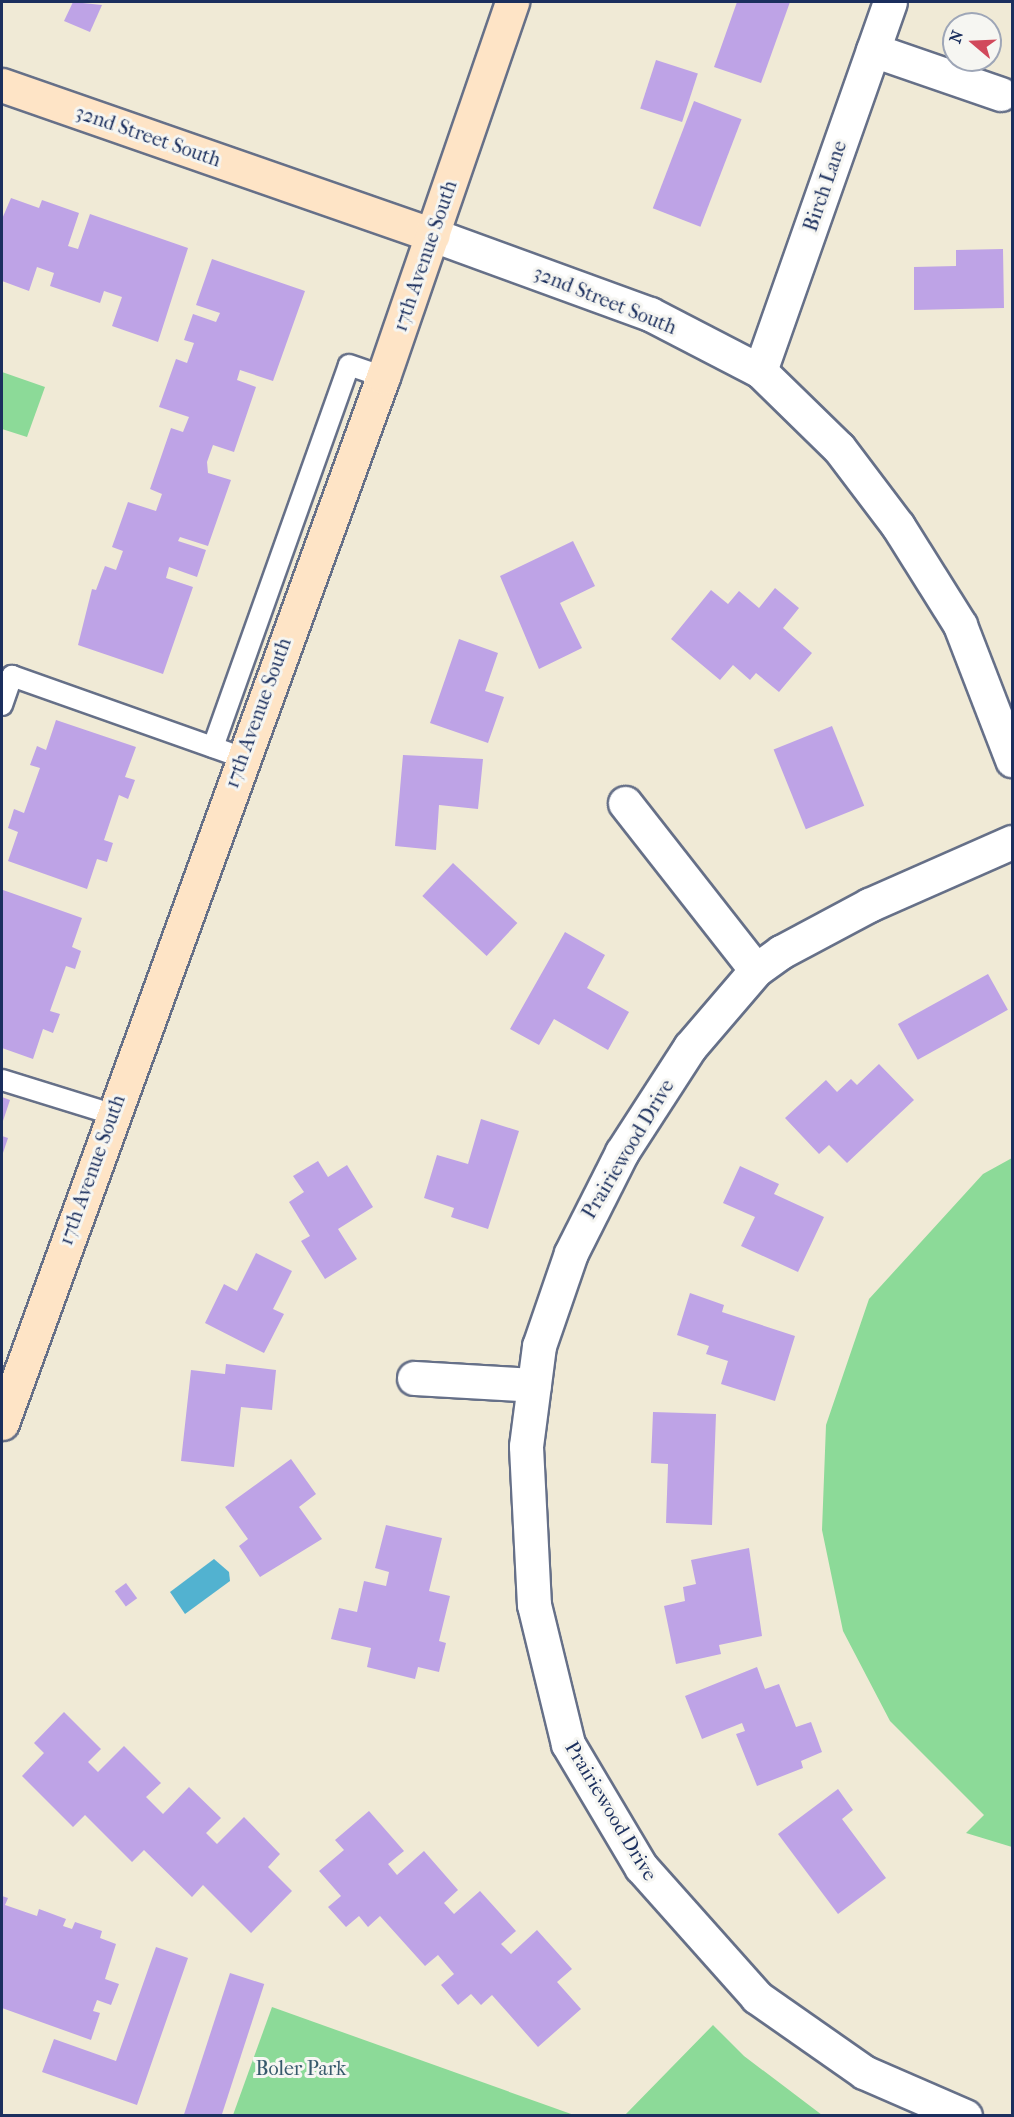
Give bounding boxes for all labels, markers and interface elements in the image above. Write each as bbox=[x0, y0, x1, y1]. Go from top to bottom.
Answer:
north arrow bbox=[942, 12, 1002, 72]
text: N bbox=[945, 28, 967, 45]
street label: 32nd Street South bbox=[72, 100, 224, 172]
street label: Birch Lane bbox=[798, 137, 852, 235]
street label: 17th Avenue South bbox=[388, 177, 462, 335]
street label: 32nd Street South bbox=[530, 260, 680, 340]
street label: 17th Avenue South bbox=[220, 635, 296, 791]
street label: Prairiewood Drive bbox=[577, 1075, 679, 1223]
street label: 17th Avenue South bbox=[54, 1092, 130, 1248]
street label: Prairiewood Drive bbox=[560, 1737, 662, 1885]
park label: Boler Park bbox=[256, 2056, 346, 2080]

